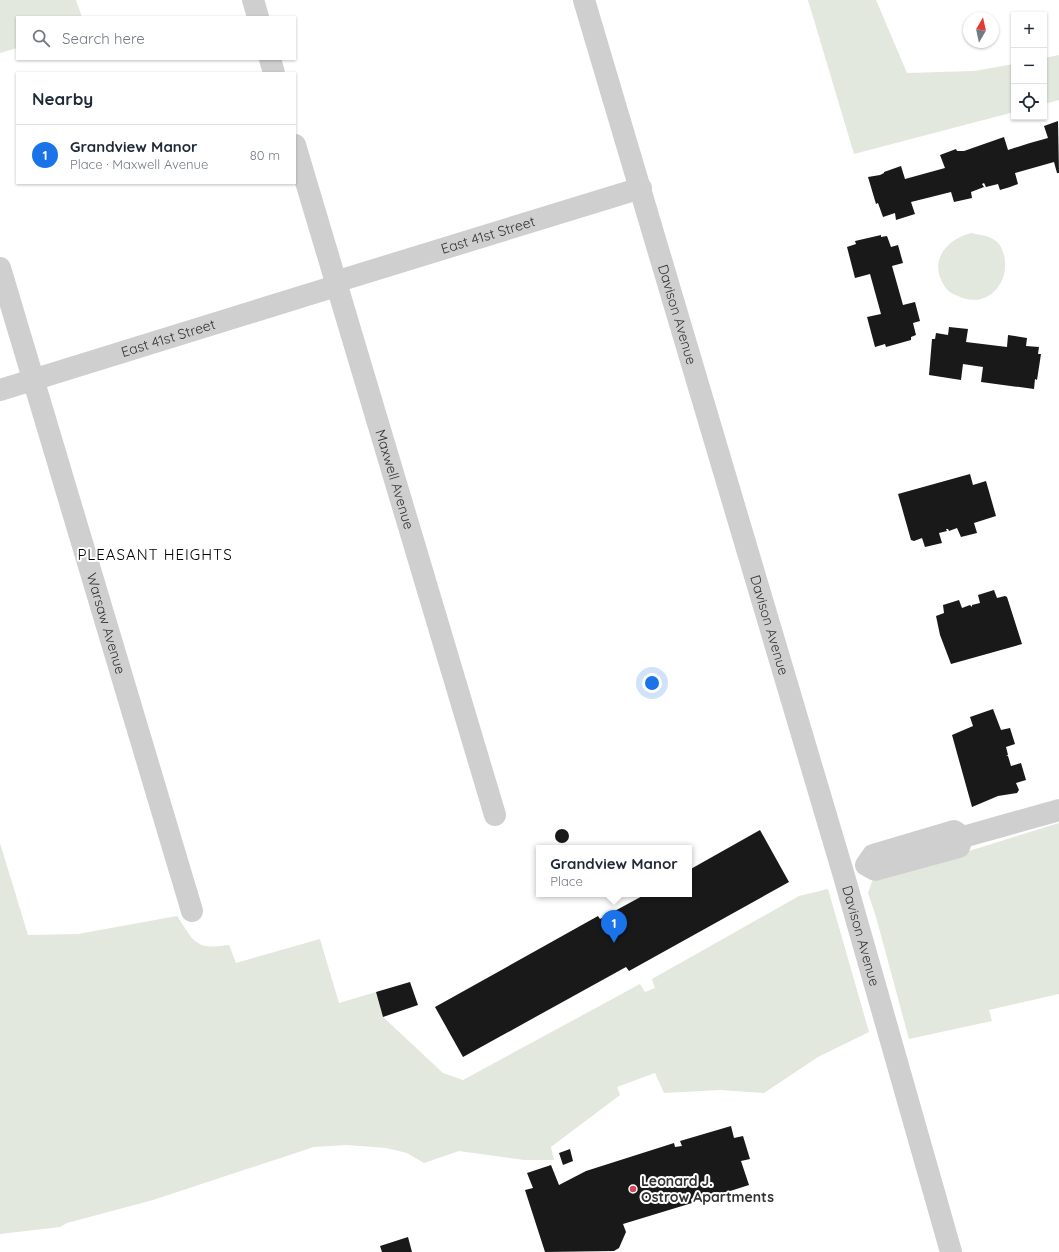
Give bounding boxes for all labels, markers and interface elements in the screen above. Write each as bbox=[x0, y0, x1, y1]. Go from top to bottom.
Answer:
north arrow bbox=[963, 12, 999, 48]
map controls bbox=[1011, 12, 1047, 120]
button: + bbox=[1011, 12, 1047, 48]
search box bbox=[16, 16, 296, 60]
icon: search bbox=[30, 27, 52, 49]
text: Search here bbox=[62, 29, 145, 48]
button: − bbox=[1011, 48, 1047, 84]
button: locate bbox=[1011, 84, 1047, 120]
text: Nearby bbox=[32, 88, 93, 109]
text: Grandview Manor bbox=[70, 137, 198, 156]
text: 1 bbox=[42, 147, 48, 163]
text: 80 m bbox=[250, 147, 280, 163]
text: Place · Maxwell Avenue bbox=[70, 156, 208, 172]
street label: East 41st Street bbox=[439, 212, 537, 258]
street label: Davison Avenue bbox=[654, 262, 701, 367]
street label: East 41st Street bbox=[119, 315, 218, 361]
street label: Maxwell Avenue bbox=[371, 427, 418, 532]
district label: PLEASANT HEIGHTS bbox=[77, 545, 233, 564]
street label: Warsaw Avenue bbox=[83, 571, 130, 676]
street label: Davison Avenue bbox=[746, 573, 793, 677]
your location bbox=[642, 673, 662, 693]
popup bbox=[536, 845, 692, 897]
text: Grandview Manor bbox=[550, 854, 678, 873]
text: Place bbox=[550, 873, 583, 889]
street label: Davison Avenue bbox=[838, 884, 884, 988]
pin: 1 bbox=[601, 910, 627, 943]
place label: Leonard J. Ostrow Apartments bbox=[641, 1172, 774, 1206]
marker: Leonard J. Ostrow Apartments bbox=[628, 1184, 638, 1194]

